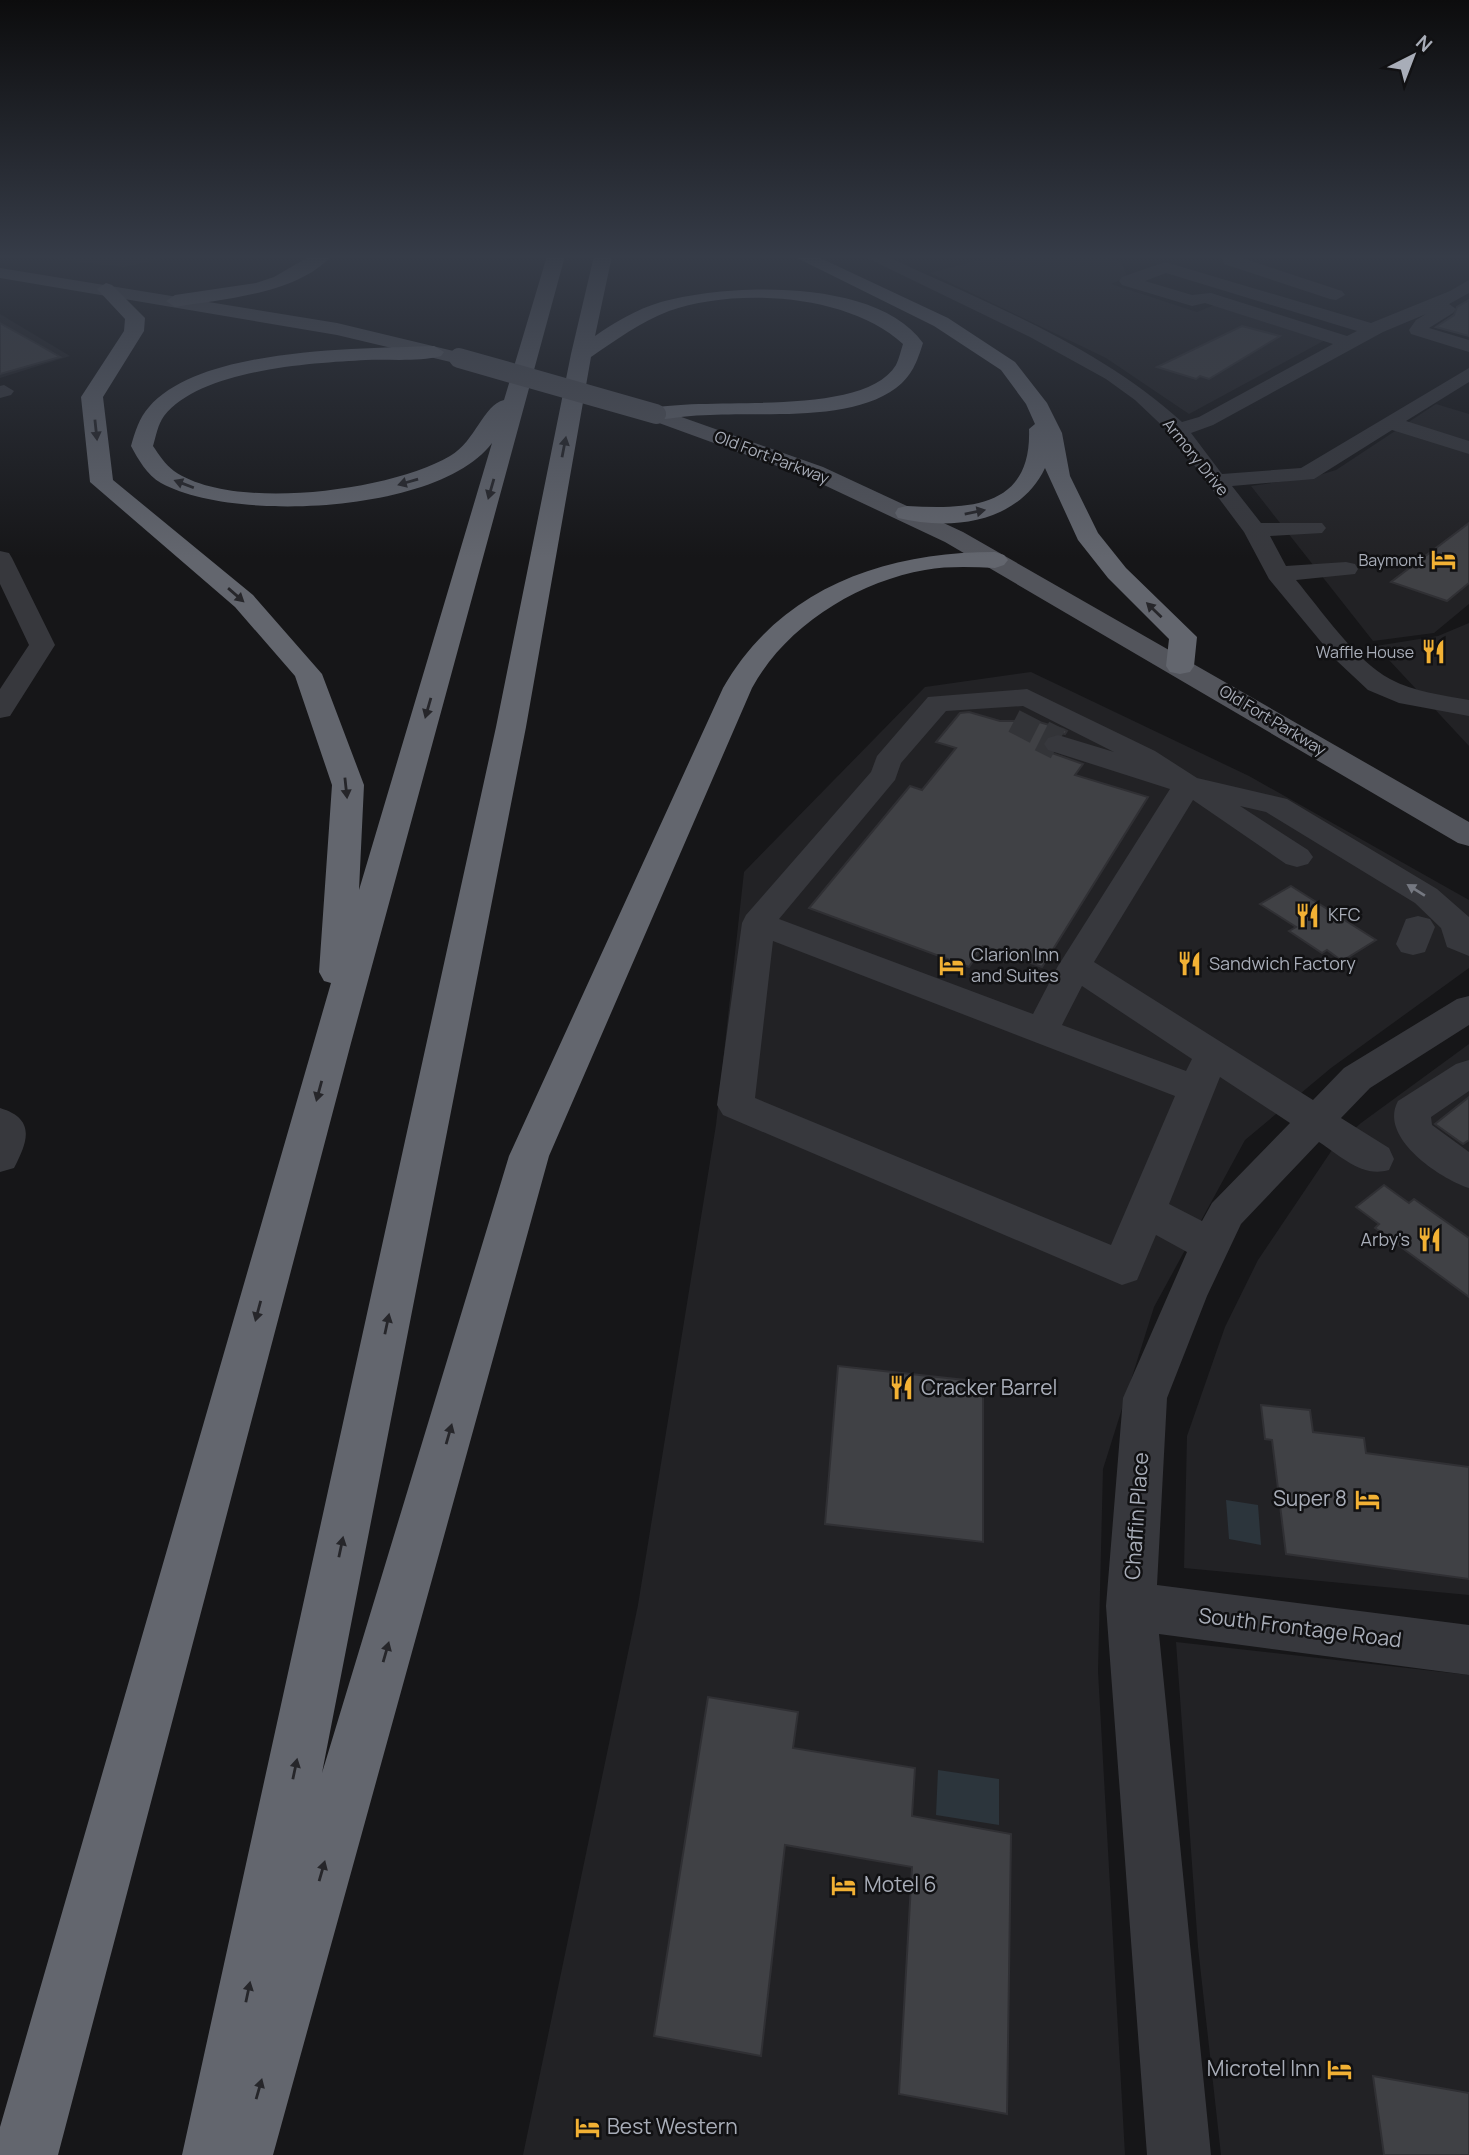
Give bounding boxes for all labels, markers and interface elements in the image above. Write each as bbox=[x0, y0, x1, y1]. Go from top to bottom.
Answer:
north arrow bbox=[1378, 21, 1448, 91]
text: N bbox=[1411, 29, 1438, 58]
street label: Armory Drive bbox=[1158, 414, 1234, 500]
one-way arrow bbox=[91, 419, 102, 441]
street label: Old Fort Parkway bbox=[711, 425, 833, 489]
one-way arrow bbox=[558, 436, 569, 458]
one-way arrow bbox=[397, 477, 418, 487]
one-way arrow bbox=[174, 478, 195, 489]
one-way arrow bbox=[485, 478, 496, 500]
one-way arrow bbox=[964, 506, 986, 517]
hotel icon: Baymont bbox=[1430, 546, 1458, 574]
place label: Baymont bbox=[1358, 549, 1424, 571]
one-way arrow bbox=[227, 587, 245, 603]
one-way arrow bbox=[1146, 602, 1163, 619]
restaurant icon: Waffle House bbox=[1420, 638, 1448, 666]
place label: Waffle House bbox=[1316, 641, 1414, 663]
street label: Old Fort Parkway bbox=[1215, 679, 1331, 761]
one-way arrow bbox=[423, 698, 433, 719]
one-way arrow bbox=[341, 777, 352, 799]
one-way arrow bbox=[1406, 884, 1425, 897]
restaurant icon: KFC bbox=[1294, 901, 1322, 929]
place label: KFC bbox=[1328, 902, 1361, 926]
place label: Clarion Inn and Suites bbox=[971, 942, 1059, 987]
restaurant icon: Sandwich Factory bbox=[1175, 950, 1203, 978]
hotel icon: Clarion Inn and Suites bbox=[937, 951, 965, 979]
place label: Sandwich Factory bbox=[1209, 951, 1356, 975]
one-way arrow bbox=[313, 1081, 324, 1103]
restaurant icon: Arby's bbox=[1416, 1226, 1444, 1254]
place label: Arby's bbox=[1361, 1227, 1410, 1251]
one-way arrow bbox=[253, 1301, 263, 1322]
one-way arrow bbox=[382, 1313, 393, 1335]
place label: Cracker Barrel bbox=[921, 1373, 1057, 1401]
restaurant icon: Cracker Barrel bbox=[887, 1374, 915, 1402]
one-way arrow bbox=[444, 1423, 455, 1445]
street label: Chaffin Place bbox=[1118, 1451, 1154, 1581]
place label: Super 8 bbox=[1273, 1484, 1347, 1512]
hotel icon: Super 8 bbox=[1353, 1485, 1381, 1513]
one-way arrow bbox=[336, 1536, 347, 1558]
street label: South Frontage Road bbox=[1197, 1601, 1403, 1653]
one-way arrow bbox=[381, 1642, 391, 1663]
one-way arrow bbox=[289, 1758, 300, 1780]
one-way arrow bbox=[318, 1860, 328, 1881]
place label: Motel 6 bbox=[864, 1870, 936, 1898]
hotel icon: Motel 6 bbox=[830, 1871, 858, 1899]
one-way arrow bbox=[243, 1981, 254, 2003]
place label: Microtel Inn bbox=[1207, 2054, 1320, 2082]
hotel icon: Microtel Inn bbox=[1326, 2055, 1354, 2083]
one-way arrow bbox=[255, 2079, 265, 2100]
place label: Best Western bbox=[607, 2112, 738, 2140]
hotel icon: Best Western bbox=[573, 2113, 601, 2141]

